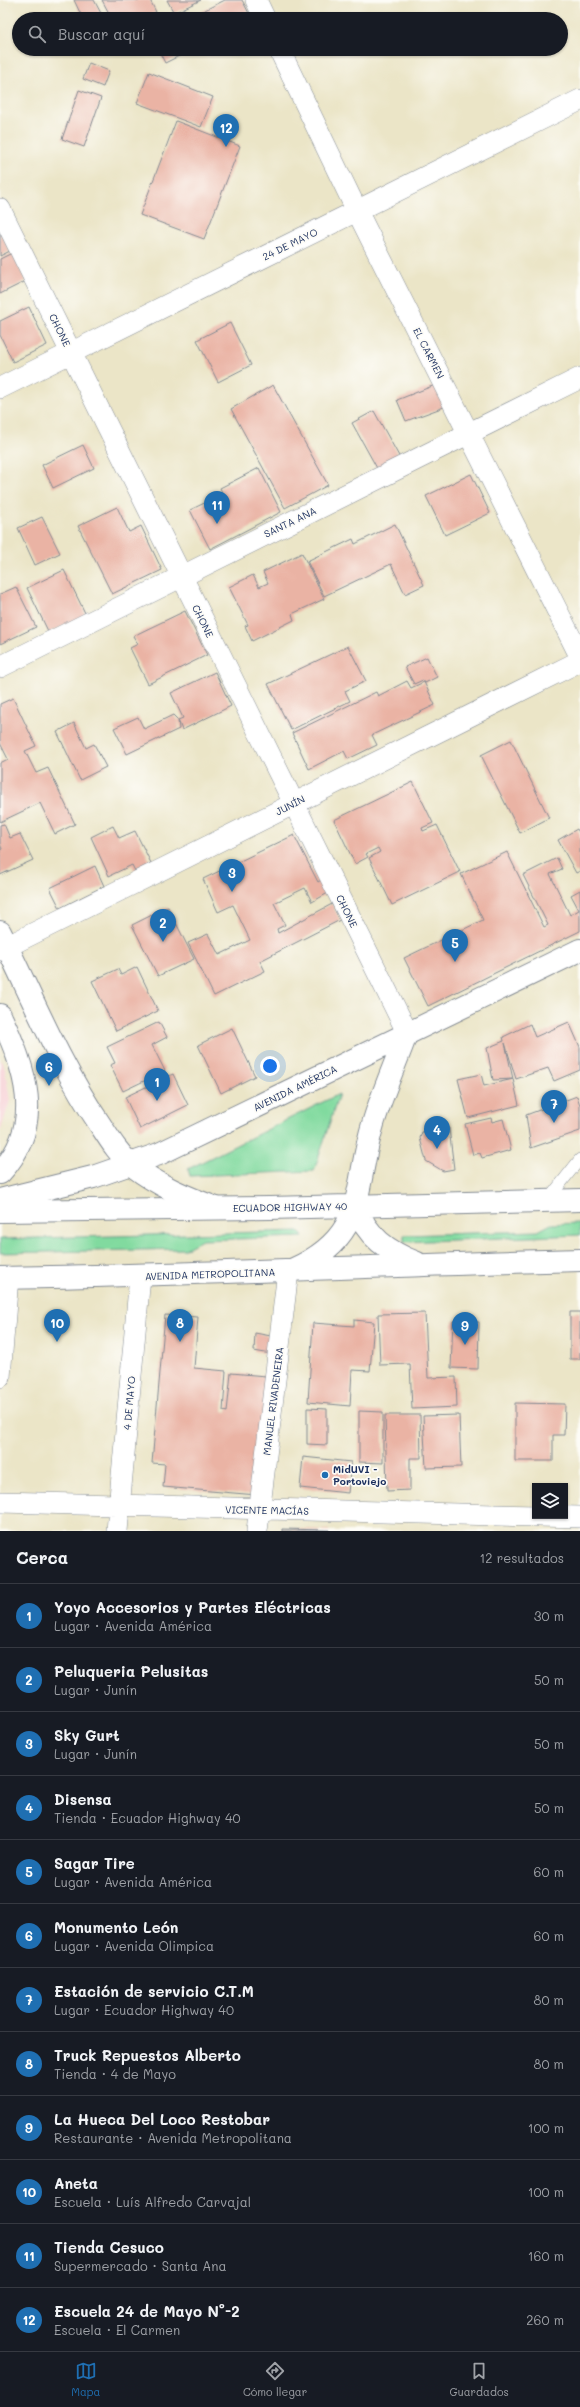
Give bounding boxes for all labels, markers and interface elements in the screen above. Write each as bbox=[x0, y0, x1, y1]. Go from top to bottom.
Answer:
search box bbox=[12, 12, 568, 56]
icon: search bbox=[26, 23, 48, 45]
text: Buscar aquí bbox=[58, 24, 145, 44]
pin: 12 bbox=[213, 114, 239, 147]
street label: 24 DE MAYO bbox=[260, 225, 320, 263]
street label: CHONE bbox=[46, 311, 74, 349]
street label: EL CARMEN bbox=[410, 325, 448, 381]
pin: 11 bbox=[204, 491, 230, 524]
street label: SANTA ANA bbox=[261, 503, 319, 541]
street label: CHONE bbox=[189, 602, 217, 640]
street label: JUNÍN bbox=[273, 792, 307, 818]
pin: 3 bbox=[219, 859, 245, 892]
street label: CHONE bbox=[333, 892, 361, 930]
pin: 2 bbox=[150, 909, 176, 942]
pin: 5 bbox=[442, 929, 468, 962]
pin: 6 bbox=[36, 1053, 62, 1086]
your location bbox=[260, 1056, 280, 1076]
street label: AVENIDA AMÉRICA bbox=[251, 1062, 339, 1114]
pin: 1 bbox=[144, 1068, 170, 1101]
pin: 7 bbox=[541, 1090, 567, 1123]
pin: 4 bbox=[424, 1116, 450, 1149]
street label: ECUADOR HIGHWAY 40 bbox=[233, 1199, 347, 1215]
street label: AVENIDA METROPOLITANA bbox=[145, 1265, 275, 1283]
pin: 10 bbox=[44, 1309, 70, 1342]
pin: 8 bbox=[167, 1309, 193, 1342]
pin: 9 bbox=[452, 1312, 478, 1345]
street label: MANUEL RIVADENEIRA bbox=[259, 1346, 287, 1456]
street label: 4 DE MAYO bbox=[120, 1375, 138, 1431]
place label: MidUVI - Portoviejo bbox=[333, 1462, 386, 1488]
marker: MidUVI - Portoviejo bbox=[320, 1470, 330, 1480]
map controls bbox=[532, 1483, 568, 1519]
button: layers bbox=[532, 1483, 568, 1519]
street label: VICENTE MACÍAS bbox=[225, 1502, 309, 1518]
text: Cerca bbox=[16, 1546, 68, 1568]
text: 12 resultados bbox=[479, 1549, 564, 1566]
text: Yoyo Accesorios y Partes Eléctricas bbox=[54, 1597, 331, 1617]
text: 1 bbox=[26, 1607, 32, 1624]
text: 30 m bbox=[534, 1607, 564, 1624]
text: Lugar · Avenida América bbox=[54, 1617, 212, 1634]
text: Peluqueria Pelusitas bbox=[54, 1661, 208, 1681]
text: 2 bbox=[25, 1671, 33, 1688]
text: 50 m bbox=[534, 1671, 564, 1688]
text: Lugar · Junín bbox=[54, 1681, 137, 1698]
text: Sky Gurt bbox=[54, 1725, 120, 1745]
text: 3 bbox=[25, 1735, 33, 1752]
text: 50 m bbox=[534, 1735, 564, 1752]
text: Lugar · Junín bbox=[54, 1745, 137, 1762]
text: Disensa bbox=[54, 1789, 112, 1809]
text: 4 bbox=[25, 1799, 33, 1816]
text: 50 m bbox=[534, 1799, 564, 1816]
text: Tienda · Ecuador Highway 40 bbox=[54, 1809, 241, 1826]
text: Sagar Tire bbox=[54, 1853, 135, 1873]
text: 5 bbox=[25, 1863, 33, 1880]
text: 60 m bbox=[534, 1863, 564, 1880]
text: Lugar · Avenida América bbox=[54, 1873, 212, 1890]
text: Monumento León bbox=[54, 1917, 178, 1937]
text: 6 bbox=[25, 1927, 33, 1944]
text: 60 m bbox=[534, 1927, 564, 1944]
text: Lugar · Avenida Olimpica bbox=[54, 1937, 214, 1954]
text: Estación de servicio C.T.M bbox=[54, 1981, 254, 2001]
text: 7 bbox=[25, 1991, 33, 2008]
text: 80 m bbox=[534, 1991, 564, 2008]
text: Lugar · Ecuador Highway 40 bbox=[54, 2001, 234, 2018]
text: Truck Repuestos Alberto bbox=[54, 2045, 241, 2065]
text: 8 bbox=[25, 2055, 33, 2072]
text: 80 m bbox=[534, 2055, 564, 2072]
text: Tienda · 4 de Mayo bbox=[54, 2065, 176, 2082]
text: La Hueca Del Loco Restobar bbox=[54, 2109, 270, 2129]
text: 9 bbox=[25, 2119, 33, 2136]
text: 100 m bbox=[528, 2119, 564, 2136]
text: Restaurante · Avenida Metropolitana bbox=[54, 2129, 292, 2146]
text: Aneta bbox=[54, 2173, 98, 2193]
text: 10 bbox=[22, 2183, 36, 2200]
text: 100 m bbox=[528, 2183, 564, 2200]
text: Escuela · Luís Alfredo Carvajal bbox=[54, 2193, 251, 2210]
text: Tienda Cesuco bbox=[54, 2237, 164, 2257]
text: 11 bbox=[23, 2247, 35, 2264]
text: 160 m bbox=[528, 2247, 564, 2264]
text: Supermercado · Santa Ana bbox=[54, 2257, 227, 2274]
text: Escuela 24 de Mayo N°-2 bbox=[54, 2301, 240, 2321]
text: 12 bbox=[22, 2311, 36, 2328]
text: 260 m bbox=[526, 2311, 564, 2328]
text: Escuela · El Carmen bbox=[54, 2321, 180, 2338]
tab: Mapa bbox=[71, 2360, 100, 2399]
tab: Cómo llegar bbox=[243, 2360, 307, 2399]
tab: Guardados bbox=[450, 2360, 509, 2399]

